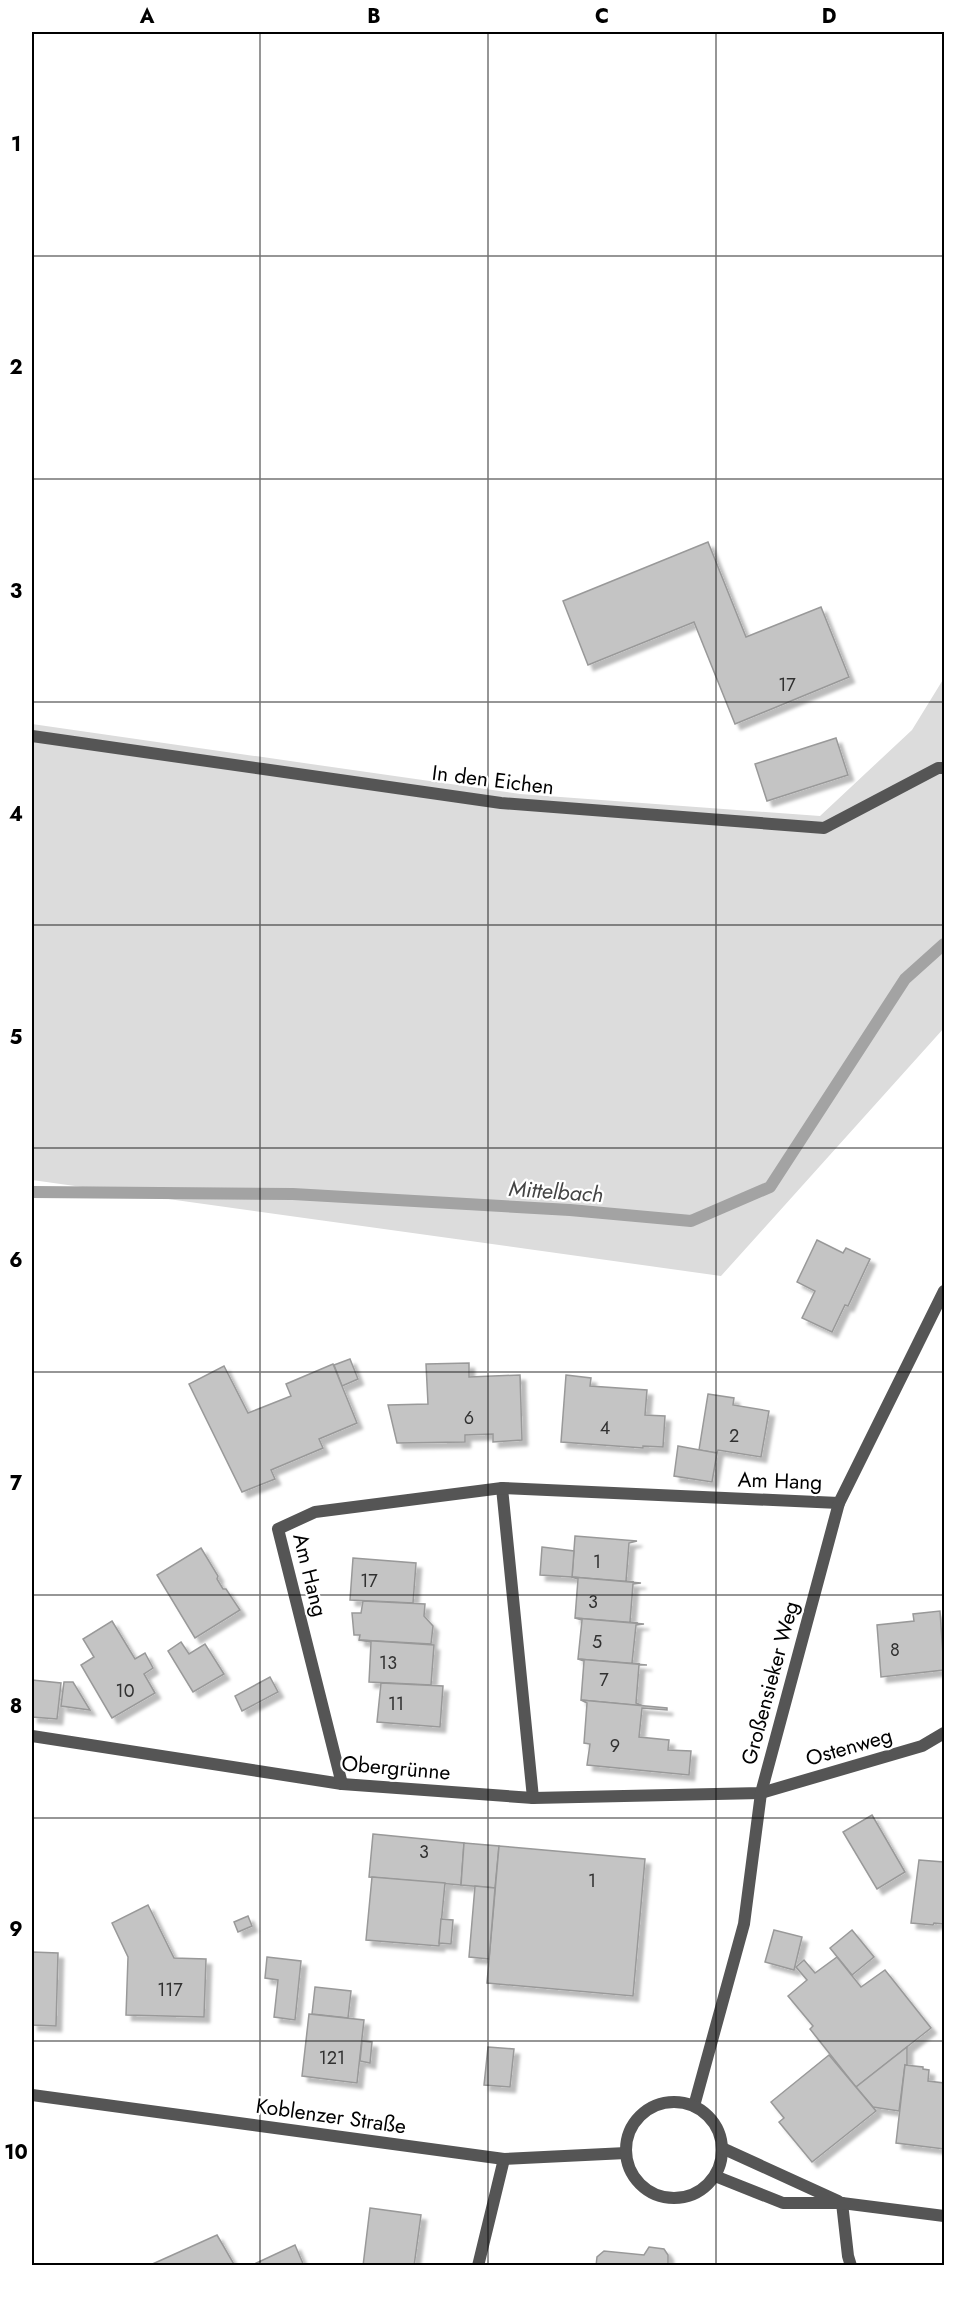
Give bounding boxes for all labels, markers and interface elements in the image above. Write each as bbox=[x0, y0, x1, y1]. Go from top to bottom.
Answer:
text: A bbox=[139, 2, 155, 31]
text: B bbox=[367, 2, 381, 31]
text: C bbox=[595, 2, 609, 31]
text: D bbox=[822, 2, 836, 31]
text: 1 bbox=[11, 130, 21, 159]
text: 2 bbox=[9, 353, 23, 382]
text: 3 bbox=[10, 577, 22, 606]
house number: 17 bbox=[778, 672, 796, 698]
street label: In den Eichen bbox=[430, 758, 556, 802]
text: 4 bbox=[9, 800, 23, 829]
text: 5 bbox=[10, 1023, 23, 1052]
water label: Mittelbach bbox=[508, 1172, 604, 1210]
text: 6 bbox=[9, 1246, 23, 1275]
house number: 6 bbox=[464, 1405, 474, 1431]
house number: 4 bbox=[600, 1415, 610, 1441]
house number: 2 bbox=[729, 1423, 739, 1449]
street label: Am Hang bbox=[737, 1465, 823, 1497]
text: 7 bbox=[10, 1469, 23, 1498]
street label: Am Hang bbox=[285, 1530, 335, 1620]
house number: 1 bbox=[593, 1549, 601, 1575]
house number: 17 bbox=[360, 1568, 378, 1594]
house number: 3 bbox=[588, 1589, 598, 1615]
street label: Großensieker Weg bbox=[734, 1598, 806, 1768]
house number: 5 bbox=[592, 1629, 602, 1655]
house number: 8 bbox=[890, 1637, 900, 1663]
house number: 13 bbox=[379, 1650, 397, 1676]
house number: 7 bbox=[599, 1667, 609, 1693]
house number: 10 bbox=[116, 1678, 135, 1704]
house number: 11 bbox=[388, 1691, 404, 1717]
text: 8 bbox=[10, 1692, 22, 1721]
street label: Ostenweg bbox=[802, 1720, 896, 1774]
house number: 9 bbox=[610, 1733, 620, 1759]
street label: Obergrünne bbox=[340, 1748, 452, 1788]
house number: 3 bbox=[419, 1839, 429, 1865]
house number: 1 bbox=[588, 1868, 596, 1894]
text: 9 bbox=[9, 1915, 23, 1944]
house number: 117 bbox=[157, 1977, 183, 2003]
house number: 121 bbox=[319, 2045, 345, 2071]
street label: Koblenzer Straße bbox=[254, 2091, 408, 2141]
text: 10 bbox=[4, 2138, 28, 2167]

